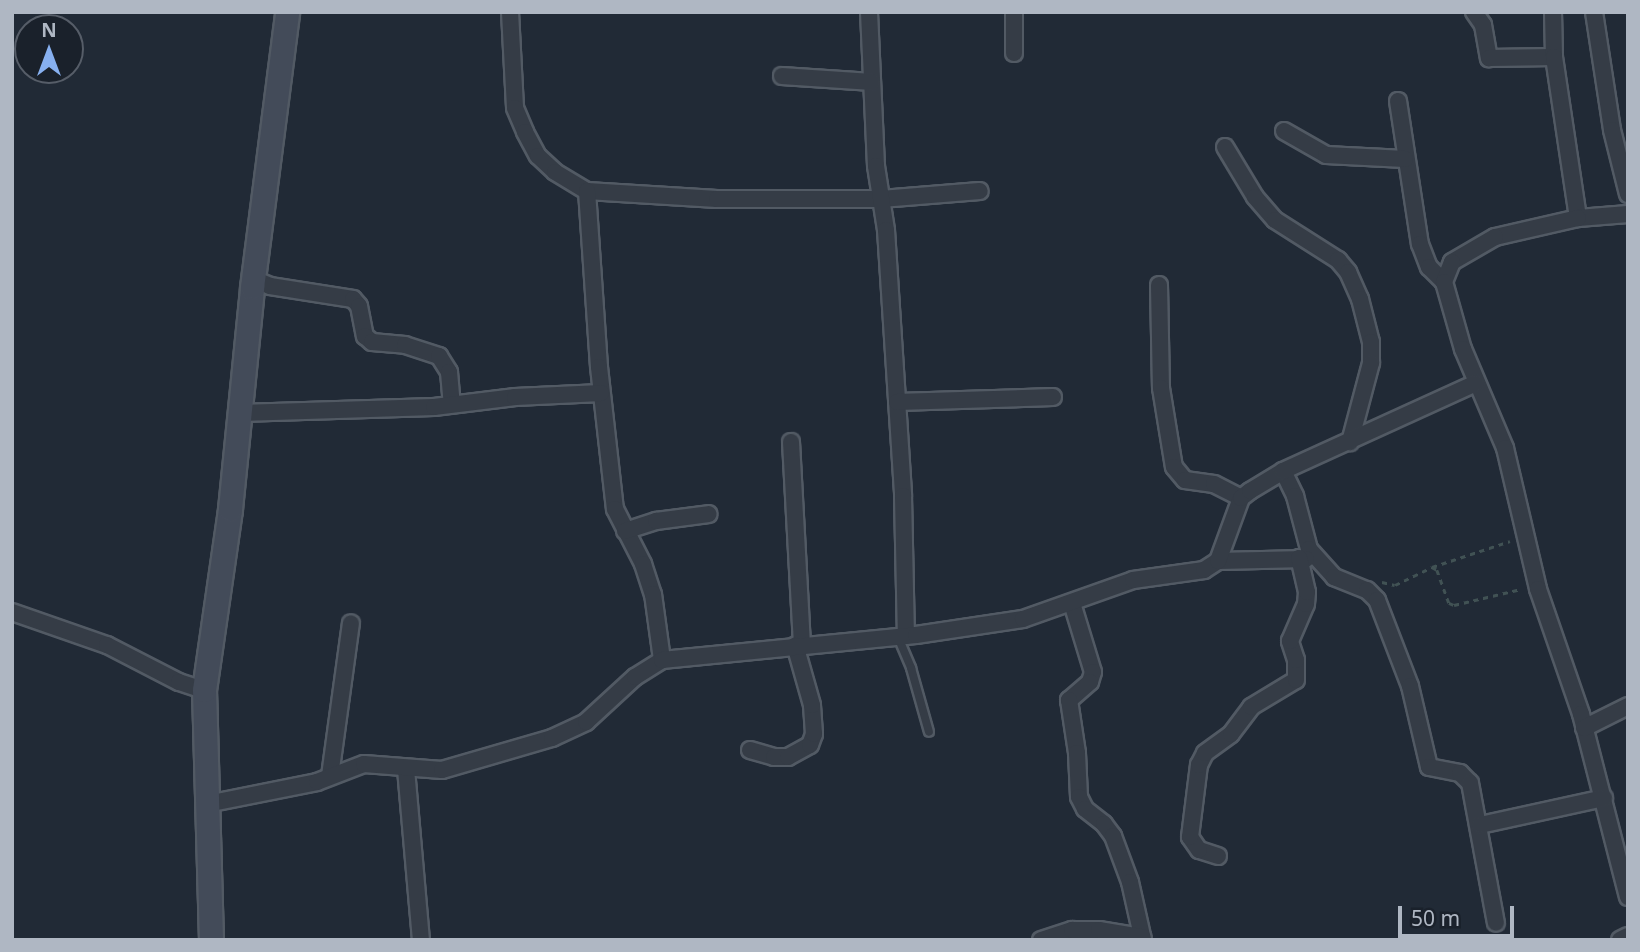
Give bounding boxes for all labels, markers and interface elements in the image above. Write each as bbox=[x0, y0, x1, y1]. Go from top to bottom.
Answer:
north arrow bbox=[14, 14, 84, 84]
text: N bbox=[41, 17, 57, 43]
scale bar bbox=[1402, 892, 1518, 936]
text: 50 m bbox=[1411, 904, 1460, 932]

